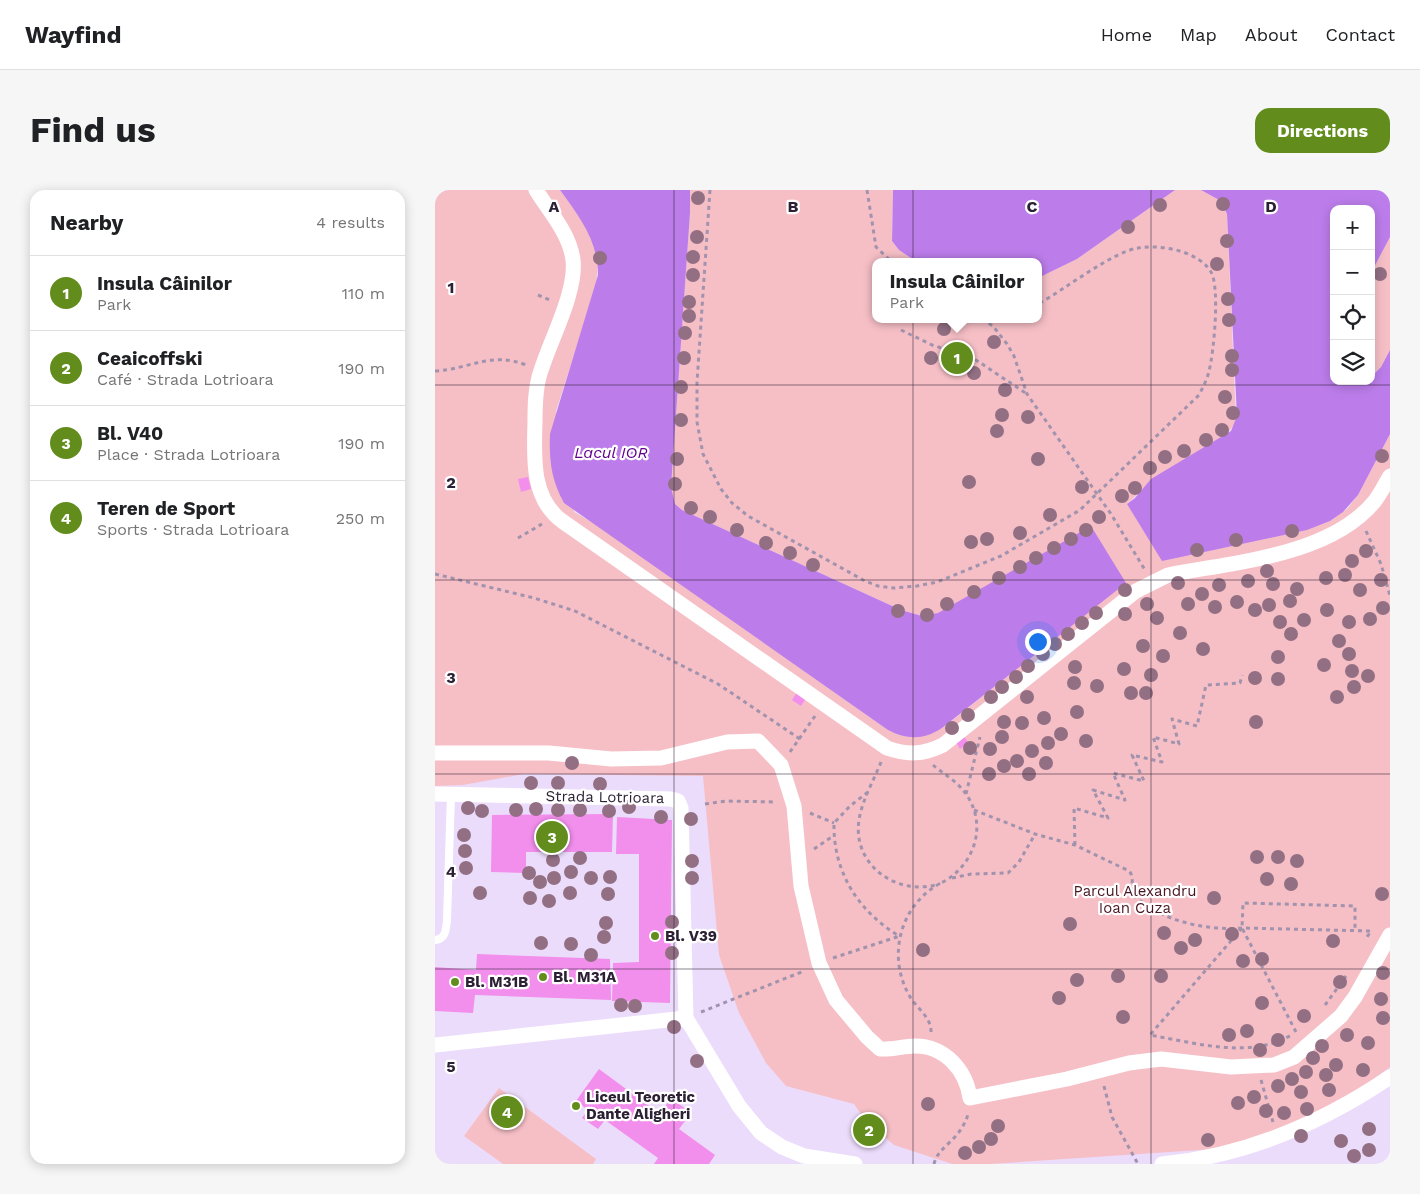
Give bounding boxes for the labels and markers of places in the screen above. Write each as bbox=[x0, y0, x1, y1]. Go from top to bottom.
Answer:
pin: 1 bbox=[941, 339, 973, 377]
pin: 3 bbox=[536, 818, 568, 856]
place label: Bl. V39 bbox=[665, 927, 717, 945]
marker: Bl. V39 bbox=[649, 930, 661, 942]
place label: Bl. M31A bbox=[553, 968, 617, 986]
marker: Bl. M31A bbox=[537, 971, 549, 983]
place label: Bl. M31B bbox=[465, 973, 528, 991]
marker: Bl. M31B bbox=[449, 976, 461, 988]
place label: Liceul Teoretic Dante Aligheri bbox=[586, 1088, 696, 1123]
pin: 4 bbox=[491, 1093, 523, 1131]
marker: Liceul Teoretic Dante Aligheri bbox=[570, 1100, 582, 1112]
pin: 2 bbox=[853, 1111, 885, 1149]

